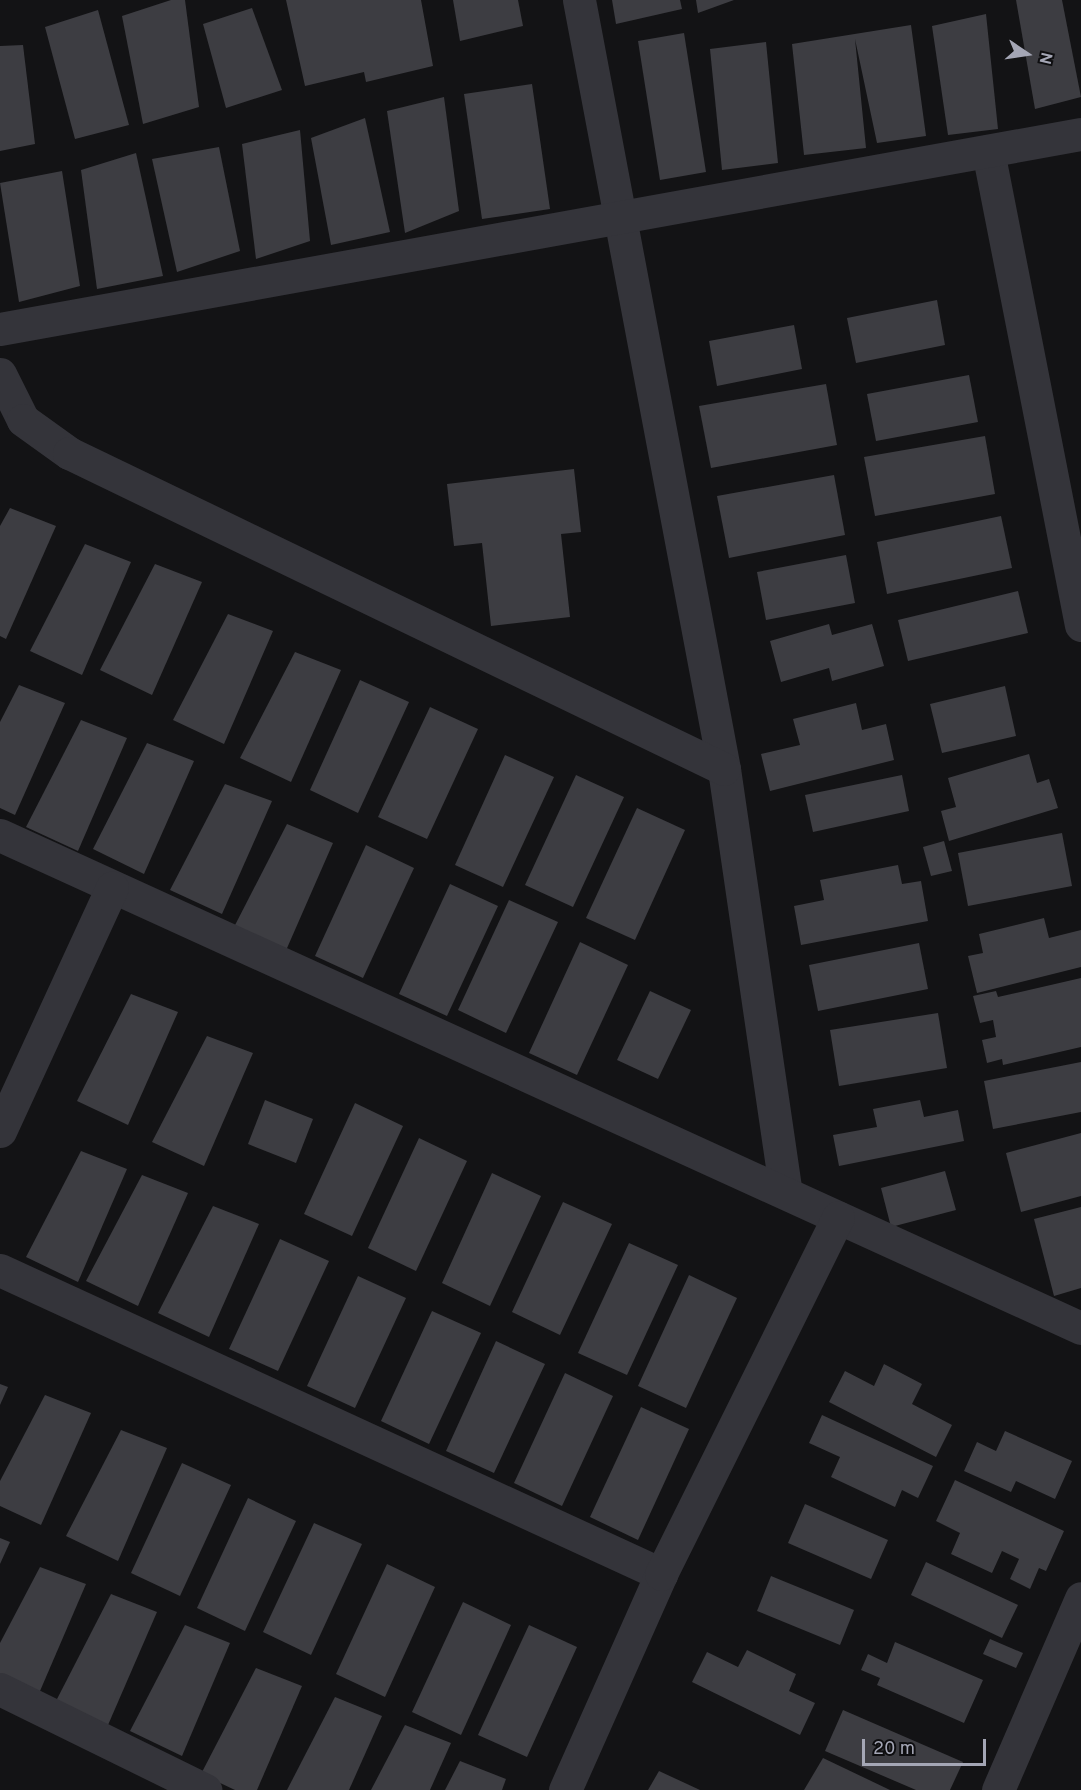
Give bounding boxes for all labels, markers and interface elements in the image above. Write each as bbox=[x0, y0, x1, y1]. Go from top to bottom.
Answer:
north arrow bbox=[997, 24, 1057, 84]
text: N bbox=[1034, 50, 1056, 66]
scale bar bbox=[865, 1727, 990, 1765]
text: 20 m bbox=[873, 1738, 915, 1761]

